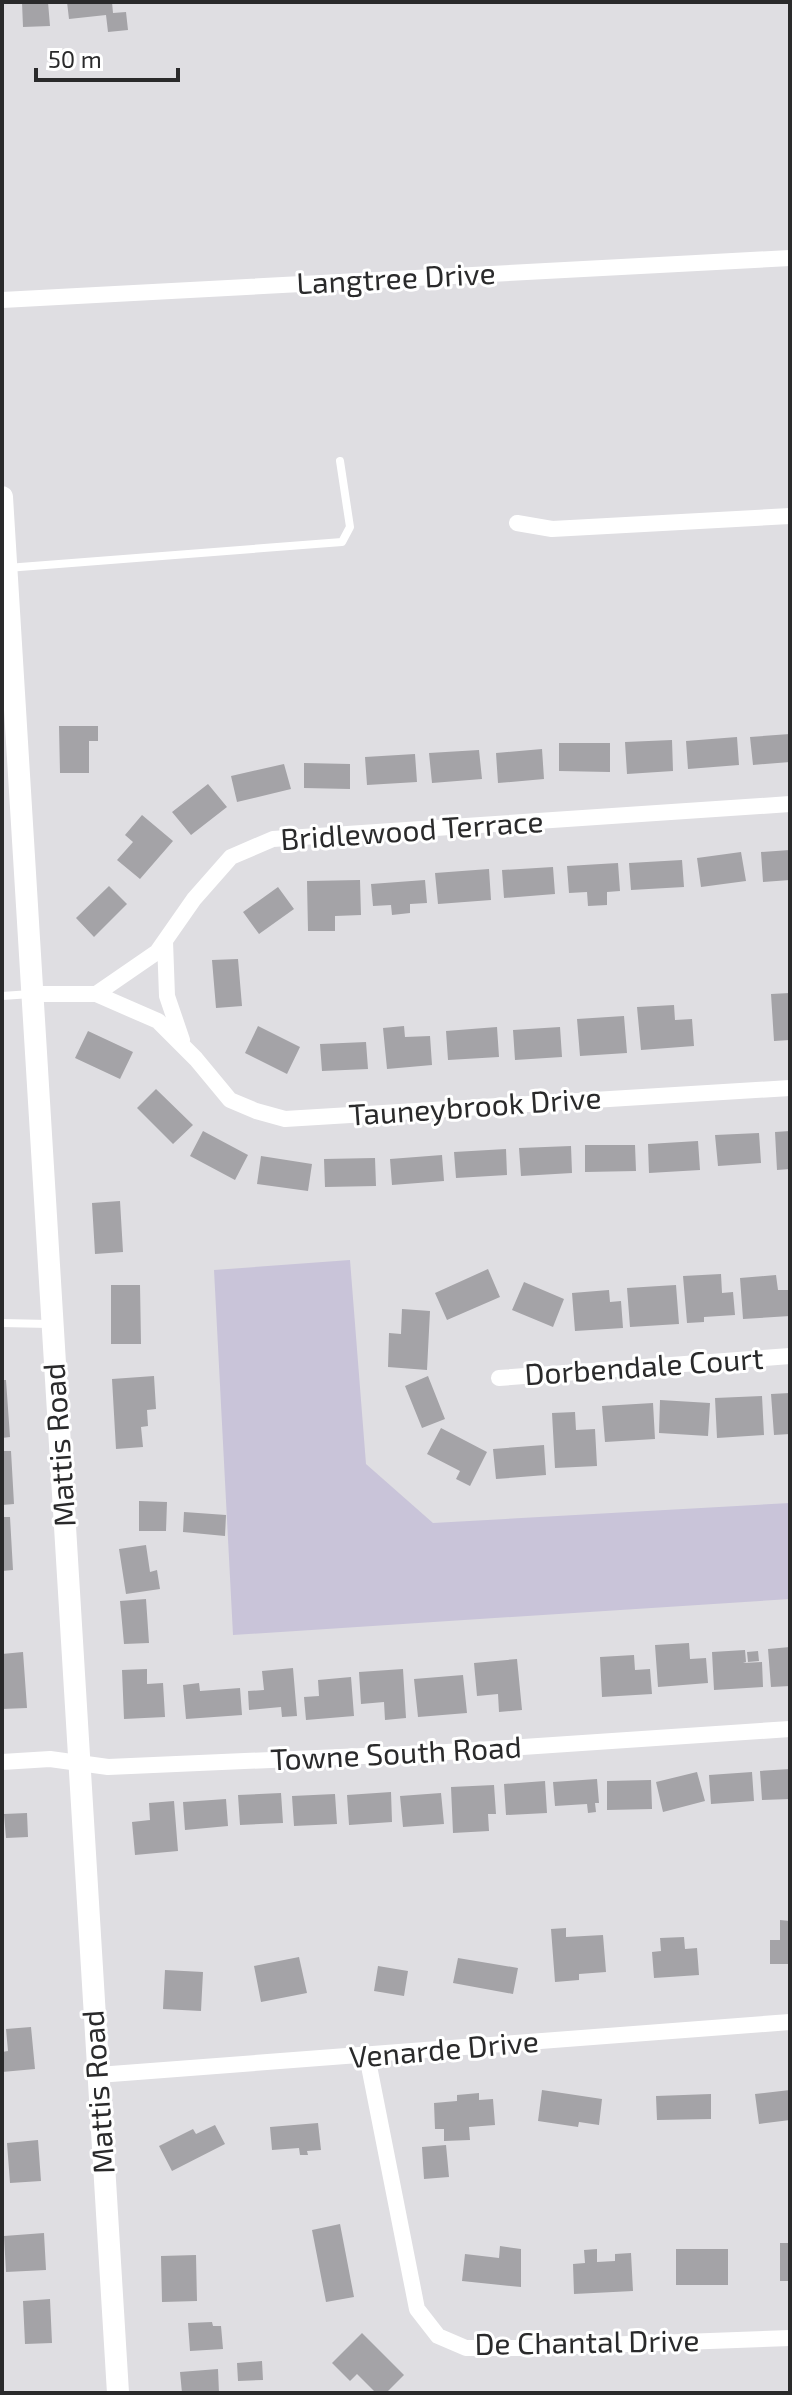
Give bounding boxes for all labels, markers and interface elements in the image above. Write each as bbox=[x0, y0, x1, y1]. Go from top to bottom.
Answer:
scale bar bbox=[36, 32, 178, 82]
text: 50 m bbox=[48, 44, 102, 73]
street label: Langtree Drive bbox=[295, 254, 496, 300]
street label: Bridlewood Terrace bbox=[279, 802, 545, 856]
street label: Tauneybrook Drive bbox=[347, 1078, 602, 1132]
street label: Dorbendale Court bbox=[523, 1339, 765, 1391]
street label: Mattis Road bbox=[34, 1362, 82, 1528]
street label: Towne South Road bbox=[269, 1727, 522, 1777]
street label: Mattis Road bbox=[73, 2009, 121, 2175]
street label: Venarde Drive bbox=[348, 2022, 540, 2074]
street label: De Chantal Drive bbox=[474, 2321, 700, 2361]

